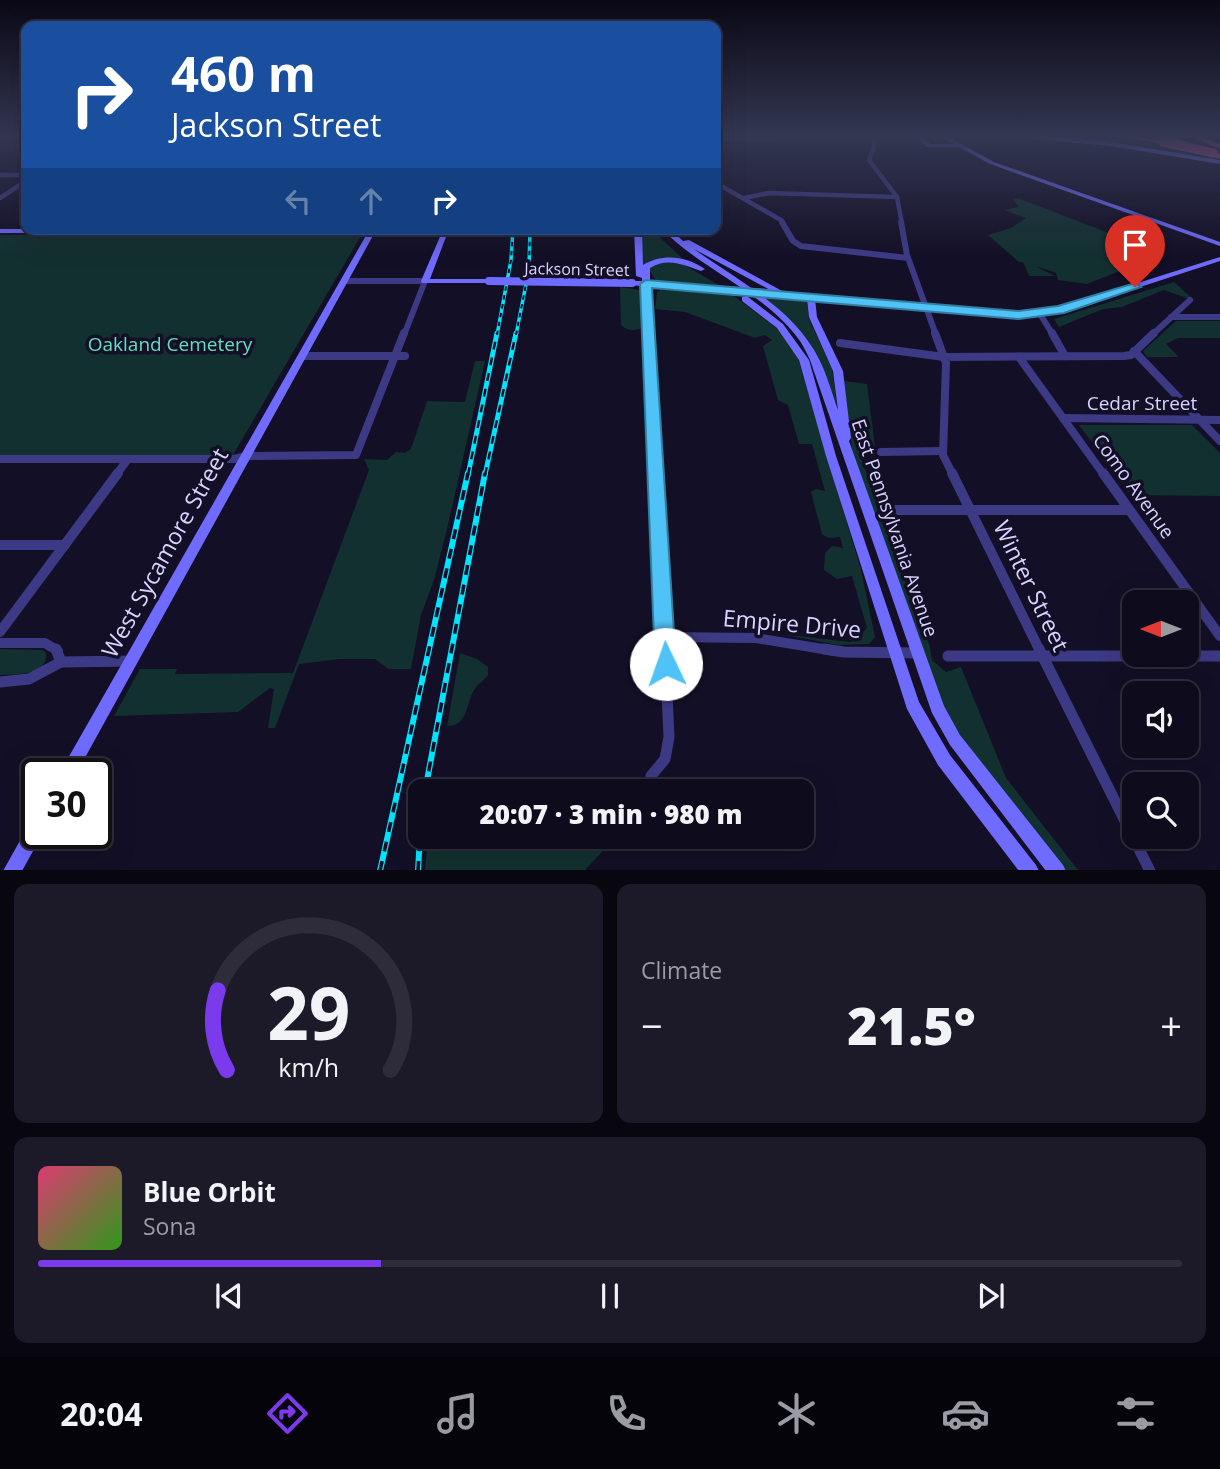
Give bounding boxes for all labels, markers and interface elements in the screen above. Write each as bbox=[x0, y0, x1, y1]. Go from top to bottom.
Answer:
text: 460 m bbox=[171, 40, 316, 106]
icon: right bbox=[56, 49, 147, 140]
text: Jackson Street bbox=[171, 103, 381, 146]
icon: left bbox=[279, 182, 317, 220]
icon: ahead bbox=[352, 182, 390, 220]
icon: right bbox=[425, 182, 463, 220]
pin bbox=[1105, 215, 1165, 287]
icon: arrive bbox=[1116, 226, 1154, 264]
street label: Jackson Street bbox=[522, 257, 630, 281]
park label: Oakland Cemetery bbox=[88, 331, 253, 357]
street label: Cedar Street bbox=[1087, 390, 1198, 416]
street label: East Pennsylvania Avenue bbox=[845, 416, 945, 640]
street label: Como Avenue bbox=[1087, 428, 1181, 544]
street label: West Sycamore Street bbox=[93, 442, 235, 663]
street label: Winter Street bbox=[986, 515, 1077, 656]
north arrow bbox=[1122, 590, 1199, 667]
map controls bbox=[1122, 590, 1199, 849]
street label: Empire Drive bbox=[722, 601, 862, 645]
position arrow bbox=[629, 627, 703, 701]
button: sound bbox=[1122, 681, 1199, 758]
speed limit sign: 30 bbox=[21, 758, 112, 849]
button: search bbox=[1122, 772, 1199, 849]
text: 20:07 · 3 min · 980 m bbox=[480, 796, 742, 832]
text: Climate bbox=[641, 954, 722, 986]
text: 29 bbox=[267, 962, 350, 1061]
text: 21.5° bbox=[847, 989, 976, 1060]
text: − bbox=[641, 999, 663, 1051]
text: + bbox=[1160, 999, 1182, 1051]
text: km/h bbox=[278, 1049, 339, 1083]
text: Blue Orbit bbox=[143, 1174, 276, 1210]
text: Sona bbox=[143, 1210, 196, 1242]
icon: previous bbox=[210, 1277, 248, 1315]
icon: pause bbox=[591, 1277, 629, 1315]
icon: next bbox=[972, 1277, 1010, 1315]
icon: directions bbox=[263, 1389, 312, 1438]
icon: music bbox=[433, 1389, 482, 1438]
icon: phone bbox=[602, 1389, 651, 1438]
icon: climate bbox=[772, 1389, 821, 1438]
icon: car bbox=[941, 1389, 990, 1438]
icon: filters bbox=[1111, 1389, 1160, 1438]
text: 20:04 bbox=[60, 1392, 143, 1435]

